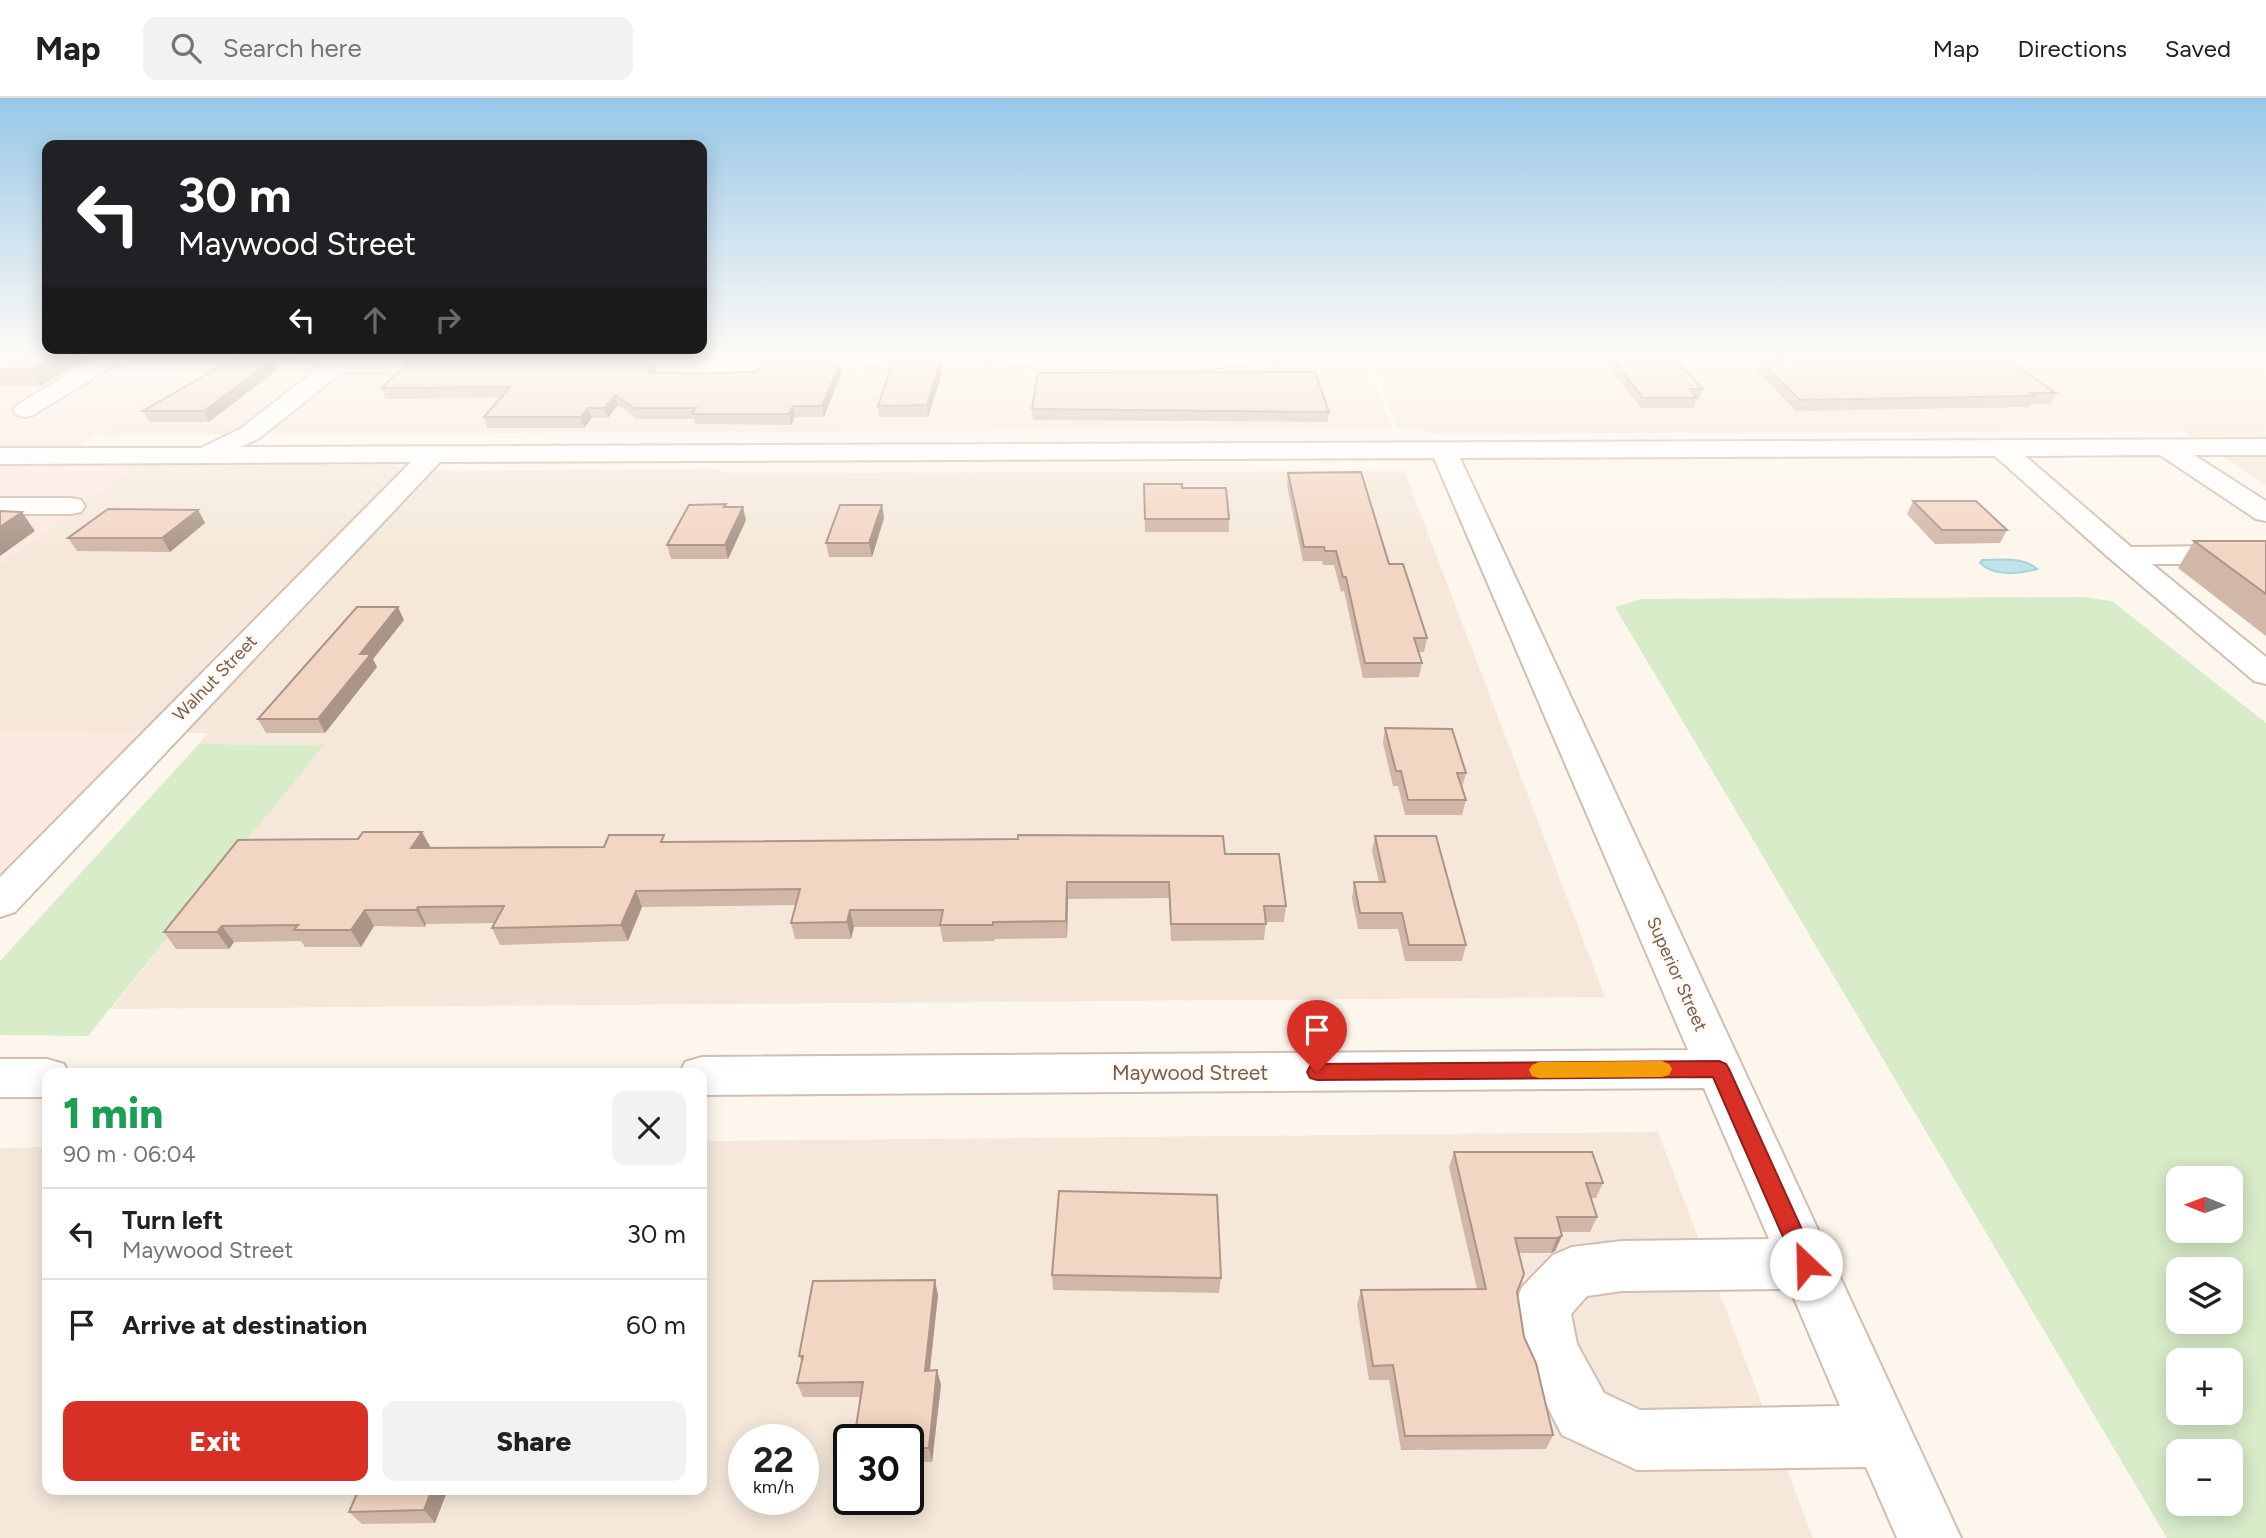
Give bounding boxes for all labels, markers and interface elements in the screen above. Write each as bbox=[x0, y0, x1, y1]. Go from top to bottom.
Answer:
search box bbox=[143, 17, 633, 80]
text: Map bbox=[35, 29, 101, 68]
icon: search bbox=[167, 29, 205, 67]
text: Search here bbox=[223, 32, 362, 64]
text: Map bbox=[1933, 34, 1979, 63]
text: Directions bbox=[2017, 34, 2127, 63]
text: Saved bbox=[2165, 34, 2231, 63]
text: 30 m bbox=[178, 165, 291, 224]
icon: left bbox=[63, 168, 154, 259]
text: Maywood Street bbox=[178, 225, 416, 263]
icon: left bbox=[283, 301, 321, 339]
icon: ahead bbox=[356, 301, 394, 339]
icon: right bbox=[429, 301, 467, 339]
street label: Walnut Street bbox=[168, 630, 262, 726]
street label: Superior Street bbox=[1642, 913, 1712, 1035]
pin bbox=[1287, 1000, 1347, 1072]
icon: arrive bbox=[1298, 1011, 1336, 1049]
street label: Maywood Street bbox=[1112, 1060, 1268, 1085]
text: 1 min bbox=[63, 1088, 163, 1139]
button: close bbox=[612, 1091, 686, 1165]
text: 90 m · 06:04 bbox=[63, 1140, 196, 1168]
north arrow bbox=[2166, 1166, 2244, 1242]
map controls bbox=[2166, 1166, 2243, 1516]
text: Turn left bbox=[122, 1204, 223, 1236]
icon: left bbox=[63, 1215, 101, 1253]
text: 30 m bbox=[627, 1218, 686, 1250]
position arrow bbox=[1769, 1227, 1843, 1301]
text: Maywood Street bbox=[122, 1236, 293, 1264]
button: layers bbox=[2166, 1257, 2243, 1334]
icon: arrive bbox=[63, 1306, 101, 1344]
text: Arrive at destination bbox=[122, 1309, 367, 1341]
text: 60 m bbox=[626, 1309, 686, 1341]
button: + bbox=[2166, 1348, 2243, 1425]
button: Exit bbox=[63, 1401, 368, 1481]
button: Share bbox=[382, 1401, 686, 1481]
speed limit sign: 30 bbox=[833, 1424, 924, 1515]
text: 22 bbox=[753, 1439, 794, 1481]
button: − bbox=[2166, 1439, 2243, 1516]
text: km/h bbox=[753, 1476, 794, 1498]

